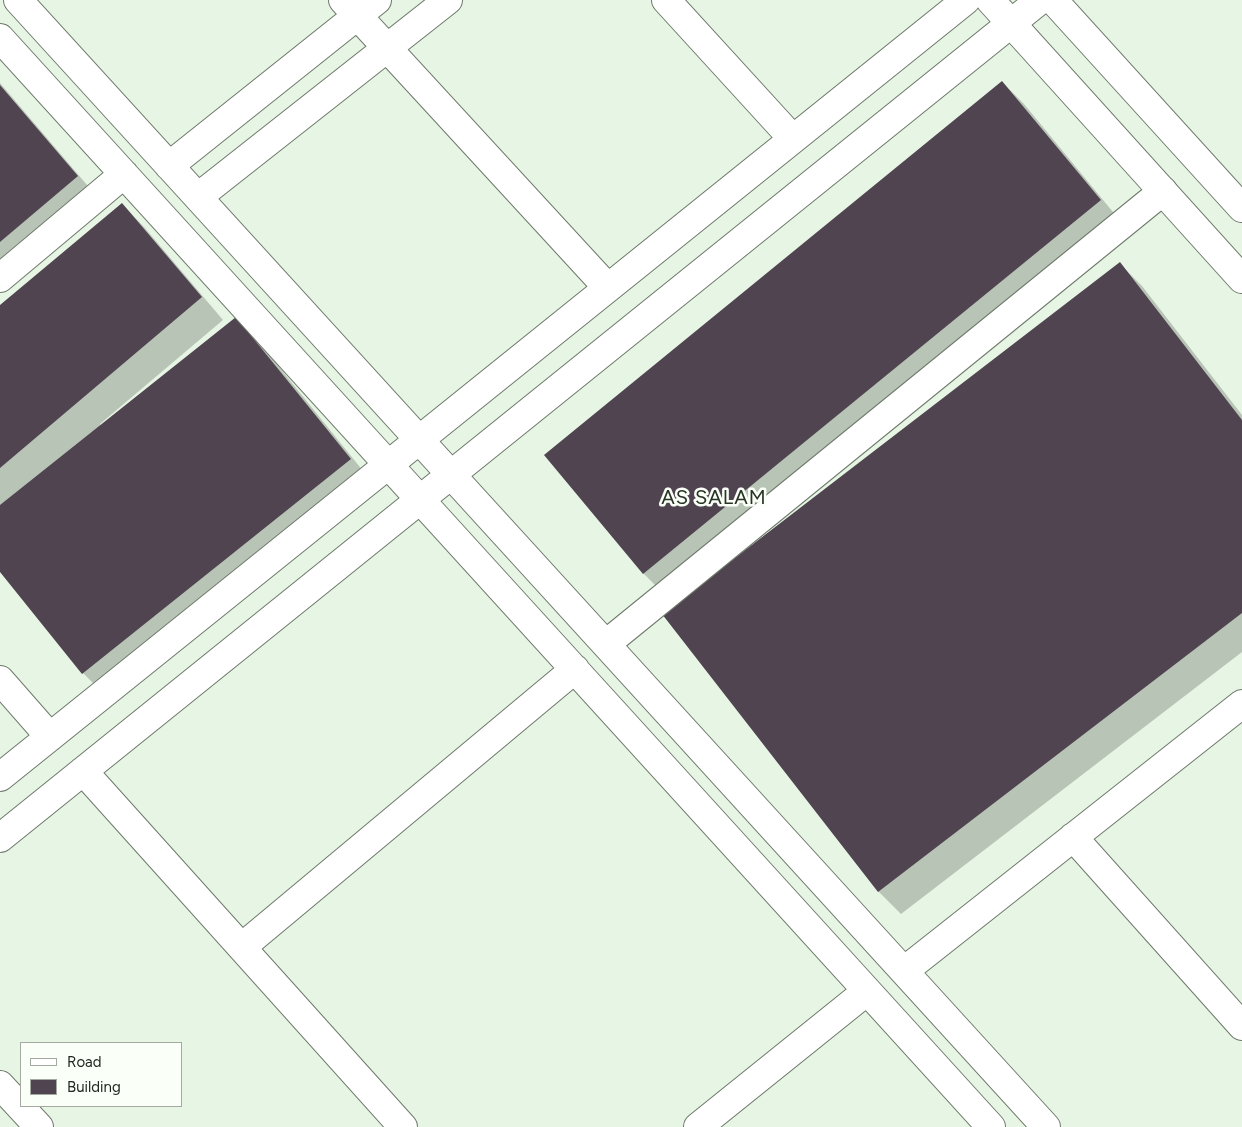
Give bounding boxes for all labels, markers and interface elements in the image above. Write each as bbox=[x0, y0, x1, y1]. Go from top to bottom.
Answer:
district label: AS SALAM bbox=[660, 486, 768, 510]
legend bbox=[20, 1042, 182, 1107]
text: Road bbox=[67, 1053, 102, 1071]
text: Building bbox=[67, 1078, 121, 1096]

